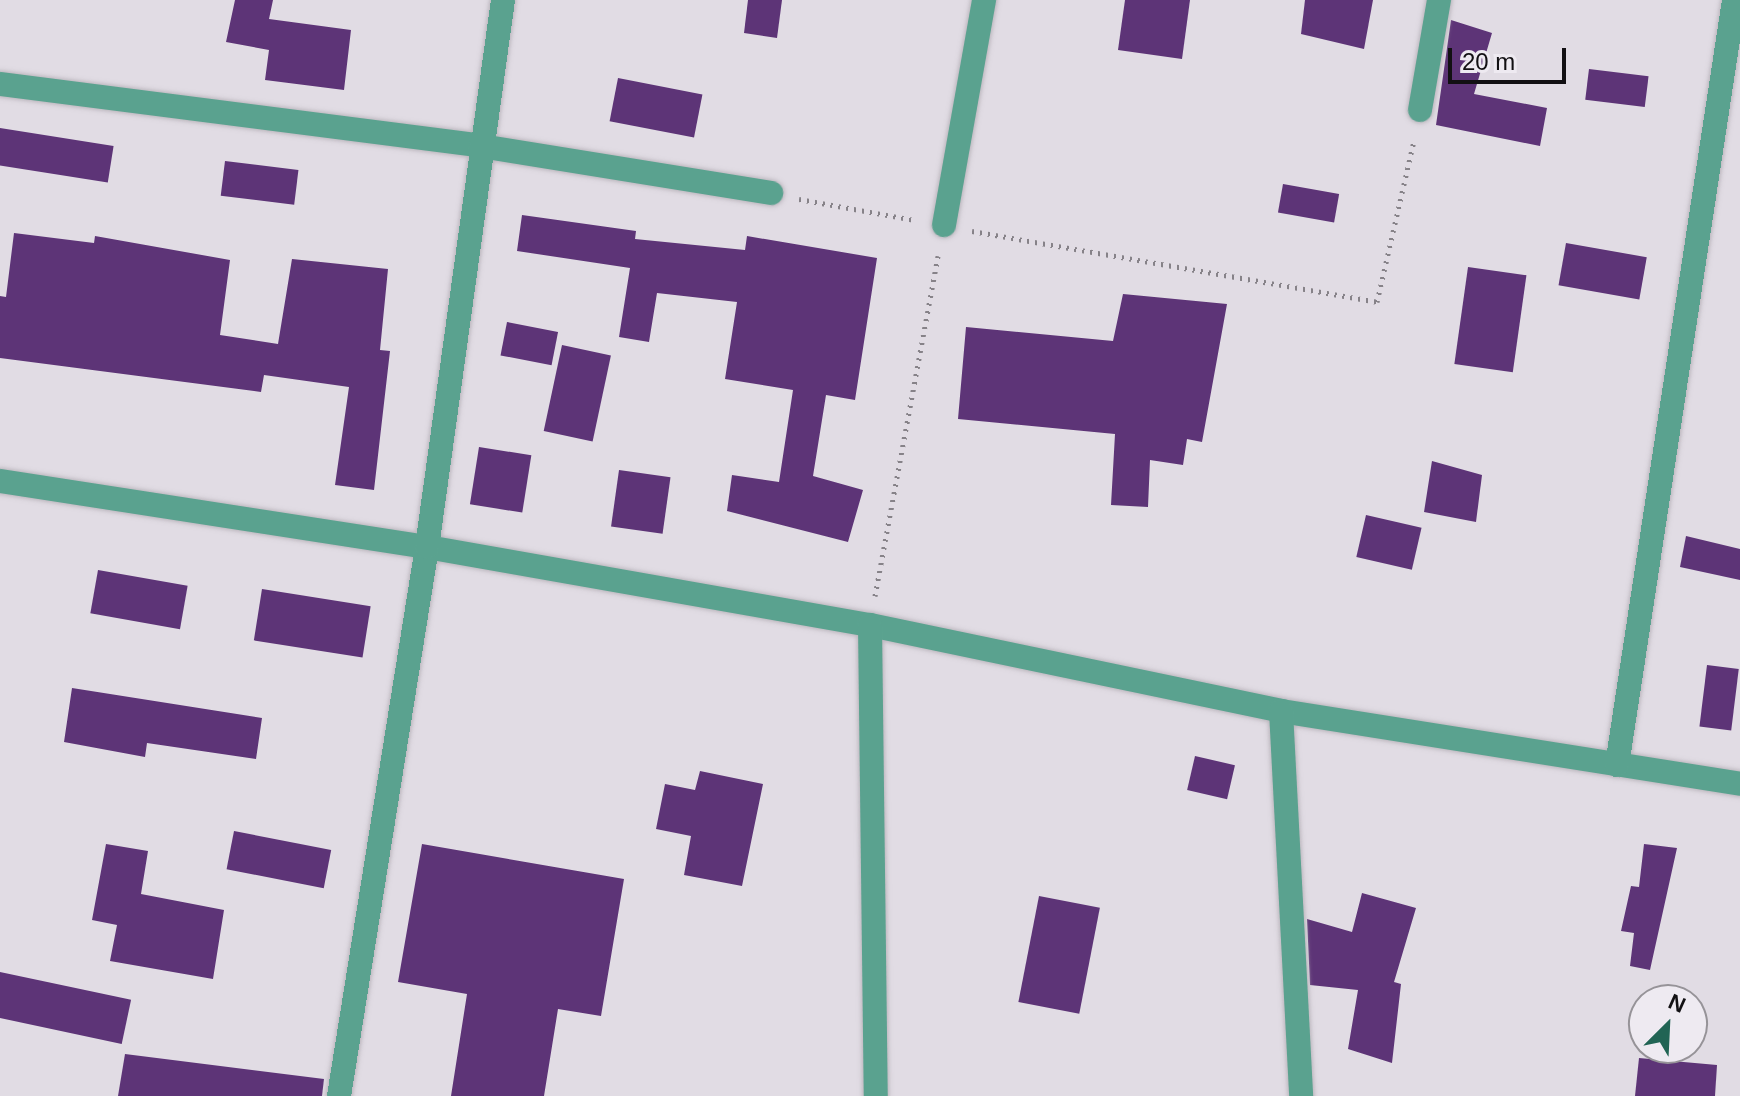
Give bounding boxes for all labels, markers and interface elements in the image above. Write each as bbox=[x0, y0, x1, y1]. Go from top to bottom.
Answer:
scale bar bbox=[1452, 32, 1570, 82]
text: 20 m bbox=[1462, 48, 1515, 75]
north arrow bbox=[1628, 984, 1708, 1064]
text: N bbox=[1665, 989, 1689, 1018]

